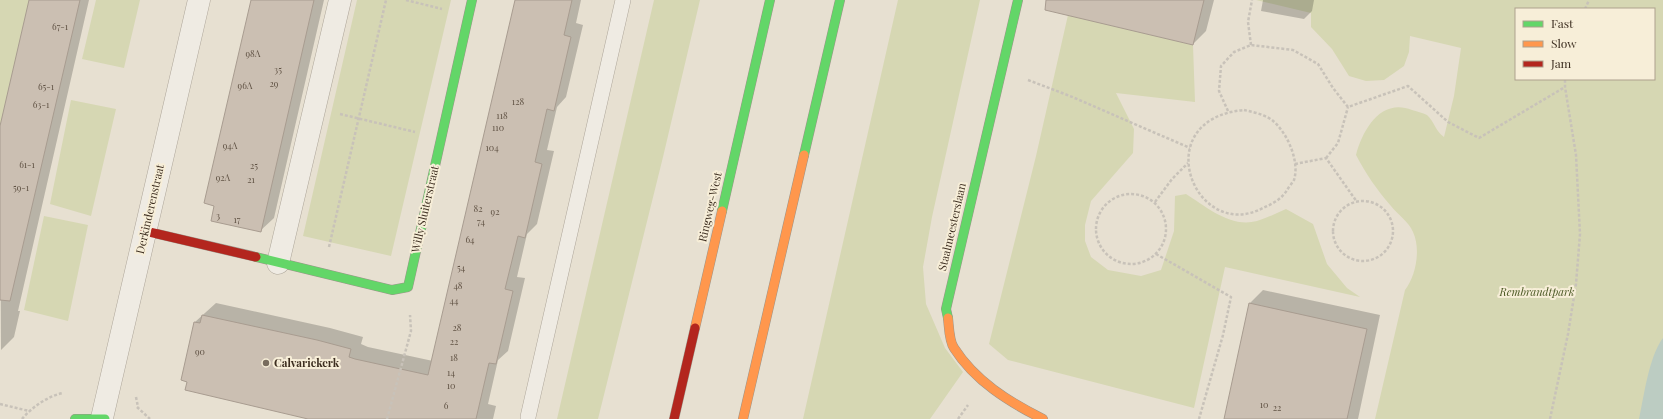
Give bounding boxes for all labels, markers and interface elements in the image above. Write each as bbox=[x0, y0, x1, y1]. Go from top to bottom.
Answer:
legend bbox=[1515, 8, 1655, 80]
text: Fast bbox=[1551, 15, 1574, 31]
house number: 67-1 bbox=[52, 20, 69, 32]
text: Slow bbox=[1551, 35, 1577, 51]
house number: 98A bbox=[246, 47, 261, 59]
text: Jam bbox=[1550, 55, 1572, 71]
house number: 35 bbox=[274, 63, 282, 75]
house number: 29 bbox=[270, 77, 279, 89]
house number: 96A bbox=[238, 79, 253, 91]
house number: 65-1 bbox=[38, 80, 55, 92]
house number: 128 bbox=[512, 95, 524, 107]
house number: 63-1 bbox=[33, 98, 50, 110]
house number: 118 bbox=[496, 109, 508, 121]
house number: 110 bbox=[492, 121, 504, 133]
house number: 94A bbox=[223, 139, 238, 151]
house number: 104 bbox=[485, 141, 499, 153]
house number: 61-1 bbox=[19, 158, 36, 170]
house number: 25 bbox=[250, 159, 258, 171]
street label: Derkinderenstraat bbox=[132, 163, 167, 255]
street label: Willy Sluiterstraat bbox=[407, 164, 442, 255]
street label: Ringweg-West bbox=[694, 170, 725, 243]
house number: 92A bbox=[216, 171, 231, 183]
house number: 21 bbox=[247, 173, 255, 185]
house number: 59-1 bbox=[13, 181, 30, 193]
street label: Staalmeesterslaan bbox=[934, 181, 969, 272]
house number: 82 bbox=[474, 202, 483, 214]
house number: 92 bbox=[491, 205, 499, 217]
house number: 3 bbox=[216, 209, 220, 221]
house number: 17 bbox=[234, 213, 241, 225]
house number: 74 bbox=[477, 215, 485, 227]
house number: 64 bbox=[465, 233, 475, 245]
house number: 54 bbox=[457, 261, 466, 273]
house number: 48 bbox=[453, 279, 463, 291]
park label: Rembrandtpark bbox=[1499, 284, 1575, 299]
house number: 44 bbox=[450, 294, 459, 306]
house number: 28 bbox=[453, 321, 462, 333]
house number: 22 bbox=[450, 335, 458, 347]
house number: 90 bbox=[195, 345, 205, 357]
house number: 18 bbox=[450, 351, 458, 363]
place label: Calvariekerk bbox=[274, 355, 340, 370]
marker: Calvariekerk bbox=[261, 358, 271, 368]
house number: 14 bbox=[447, 366, 455, 378]
house number: 10 bbox=[447, 379, 455, 391]
house number: 10 bbox=[1260, 398, 1268, 410]
house number: 6 bbox=[444, 399, 449, 411]
house number: 22 bbox=[1273, 401, 1281, 413]

